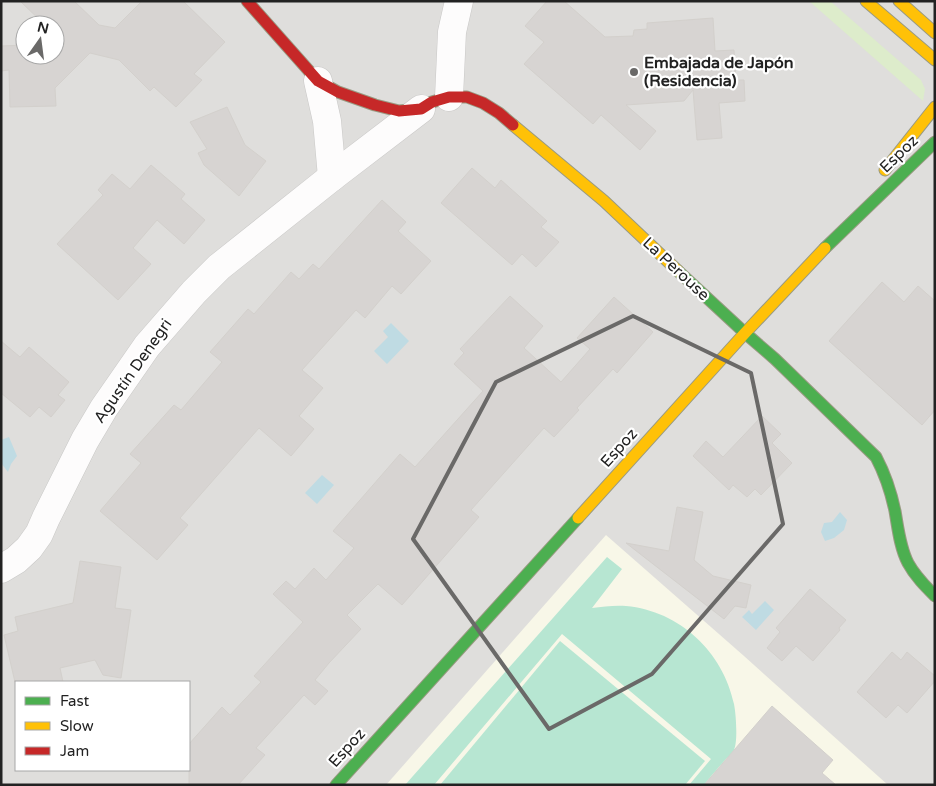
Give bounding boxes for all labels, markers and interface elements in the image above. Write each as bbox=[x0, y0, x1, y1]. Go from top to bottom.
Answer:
north arrow bbox=[15, 15, 65, 65]
text: N bbox=[36, 18, 51, 37]
place label: Embajada de Japón (Residencia) bbox=[644, 53, 794, 91]
marker: Embajada de Japón (Residencia) bbox=[628, 66, 640, 78]
street label: Espoz bbox=[876, 131, 922, 177]
street label: La Perouse bbox=[638, 233, 714, 305]
street label: Agustín Denegri bbox=[90, 315, 176, 427]
street label: Espoz bbox=[596, 424, 642, 472]
legend bbox=[15, 681, 190, 771]
text: Fast bbox=[60, 692, 90, 710]
text: Slow bbox=[60, 717, 94, 735]
street label: Espoz bbox=[324, 724, 370, 772]
text: Jam bbox=[60, 742, 89, 760]

